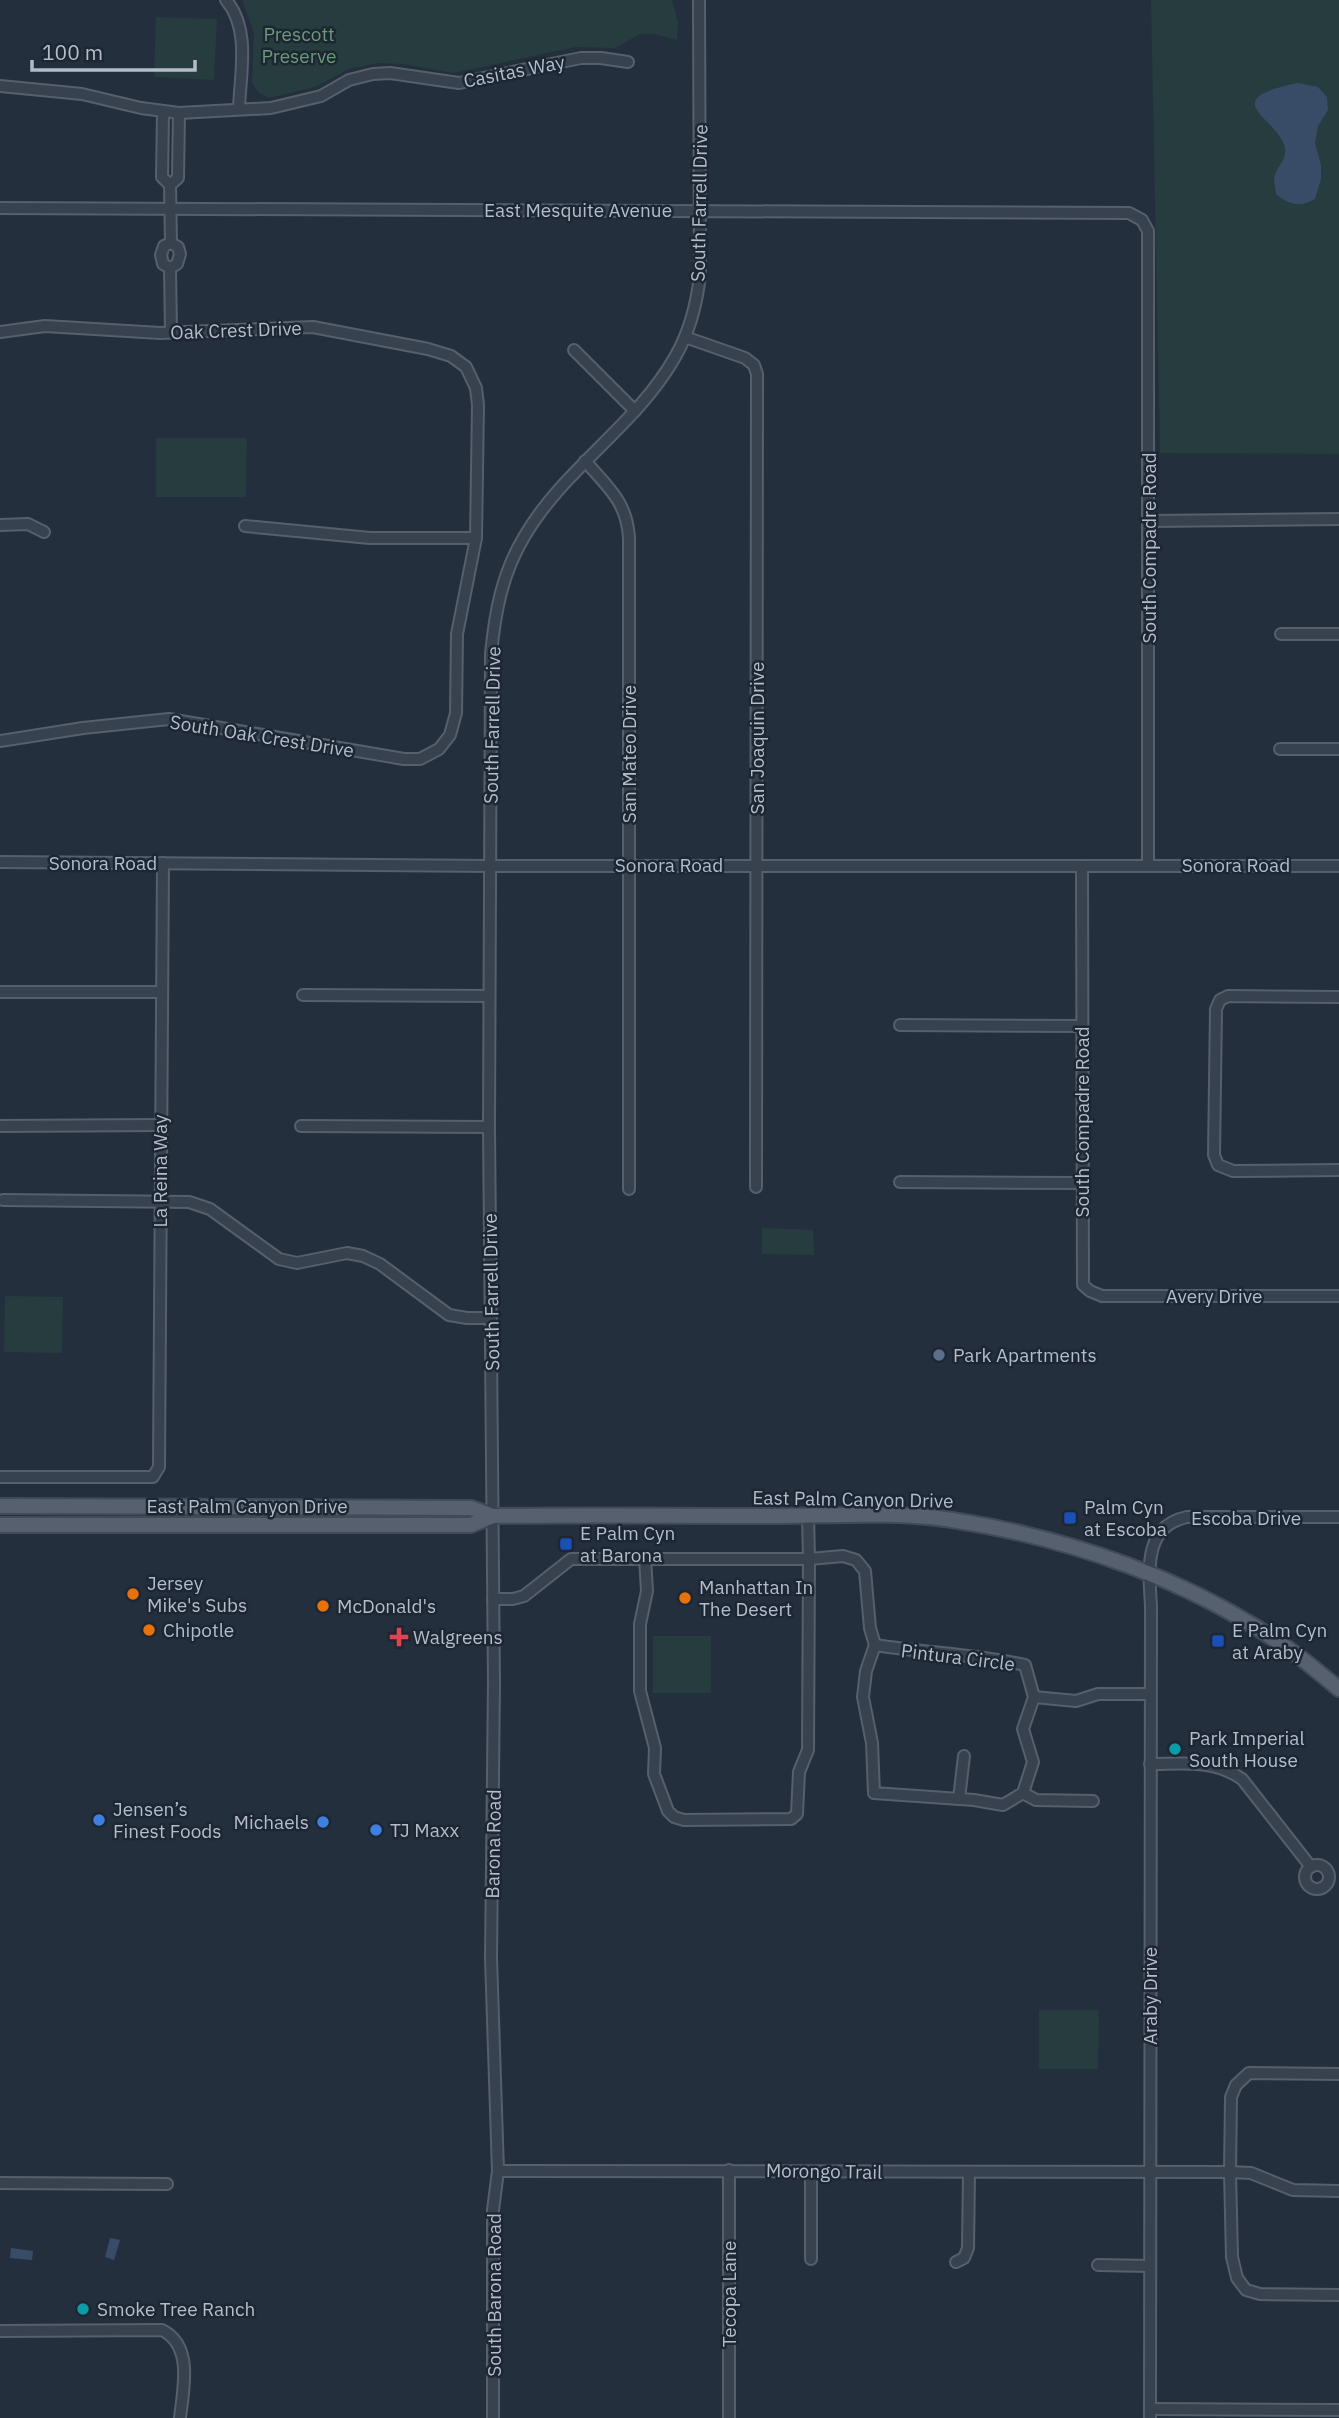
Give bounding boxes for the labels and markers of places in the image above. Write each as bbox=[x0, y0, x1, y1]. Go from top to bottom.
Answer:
place label: Park Apartments bbox=[953, 1343, 1097, 1367]
marker: Park Apartments bbox=[931, 1347, 947, 1363]
place label: Palm Cyn at Escoba bbox=[1084, 1495, 1167, 1541]
marker: Palm Cyn at Escoba bbox=[1062, 1510, 1078, 1526]
place label: E Palm Cyn at Barona bbox=[580, 1521, 675, 1567]
marker: E Palm Cyn at Barona bbox=[558, 1536, 574, 1552]
place label: Jersey Mike's Subs bbox=[147, 1571, 247, 1617]
place label: Manhattan In The Desert bbox=[699, 1575, 813, 1621]
marker: Jersey Mike's Subs bbox=[125, 1586, 141, 1602]
marker: Manhattan In The Desert bbox=[677, 1590, 693, 1606]
place label: McDonald's bbox=[337, 1594, 436, 1618]
marker: McDonald's bbox=[315, 1598, 331, 1614]
place label: Chipotle bbox=[163, 1618, 234, 1642]
place label: E Palm Cyn at Araby bbox=[1232, 1618, 1327, 1664]
marker: Chipotle bbox=[141, 1622, 157, 1638]
place label: Walgreens bbox=[413, 1625, 503, 1649]
marker: Walgreens bbox=[391, 1629, 407, 1645]
marker: E Palm Cyn at Araby bbox=[1210, 1633, 1226, 1649]
place label: Park Imperial South House bbox=[1189, 1726, 1305, 1772]
marker: Park Imperial South House bbox=[1167, 1741, 1183, 1757]
place label: Jensen’s Finest Foods bbox=[113, 1797, 222, 1843]
place label: Michaels bbox=[233, 1810, 309, 1834]
marker: Jensen’s Finest Foods bbox=[91, 1812, 107, 1828]
marker: Michaels bbox=[315, 1814, 331, 1830]
place label: TJ Maxx bbox=[390, 1818, 459, 1842]
marker: TJ Maxx bbox=[368, 1822, 384, 1838]
place label: Smoke Tree Ranch bbox=[97, 2297, 255, 2321]
marker: Smoke Tree Ranch bbox=[75, 2301, 91, 2317]

